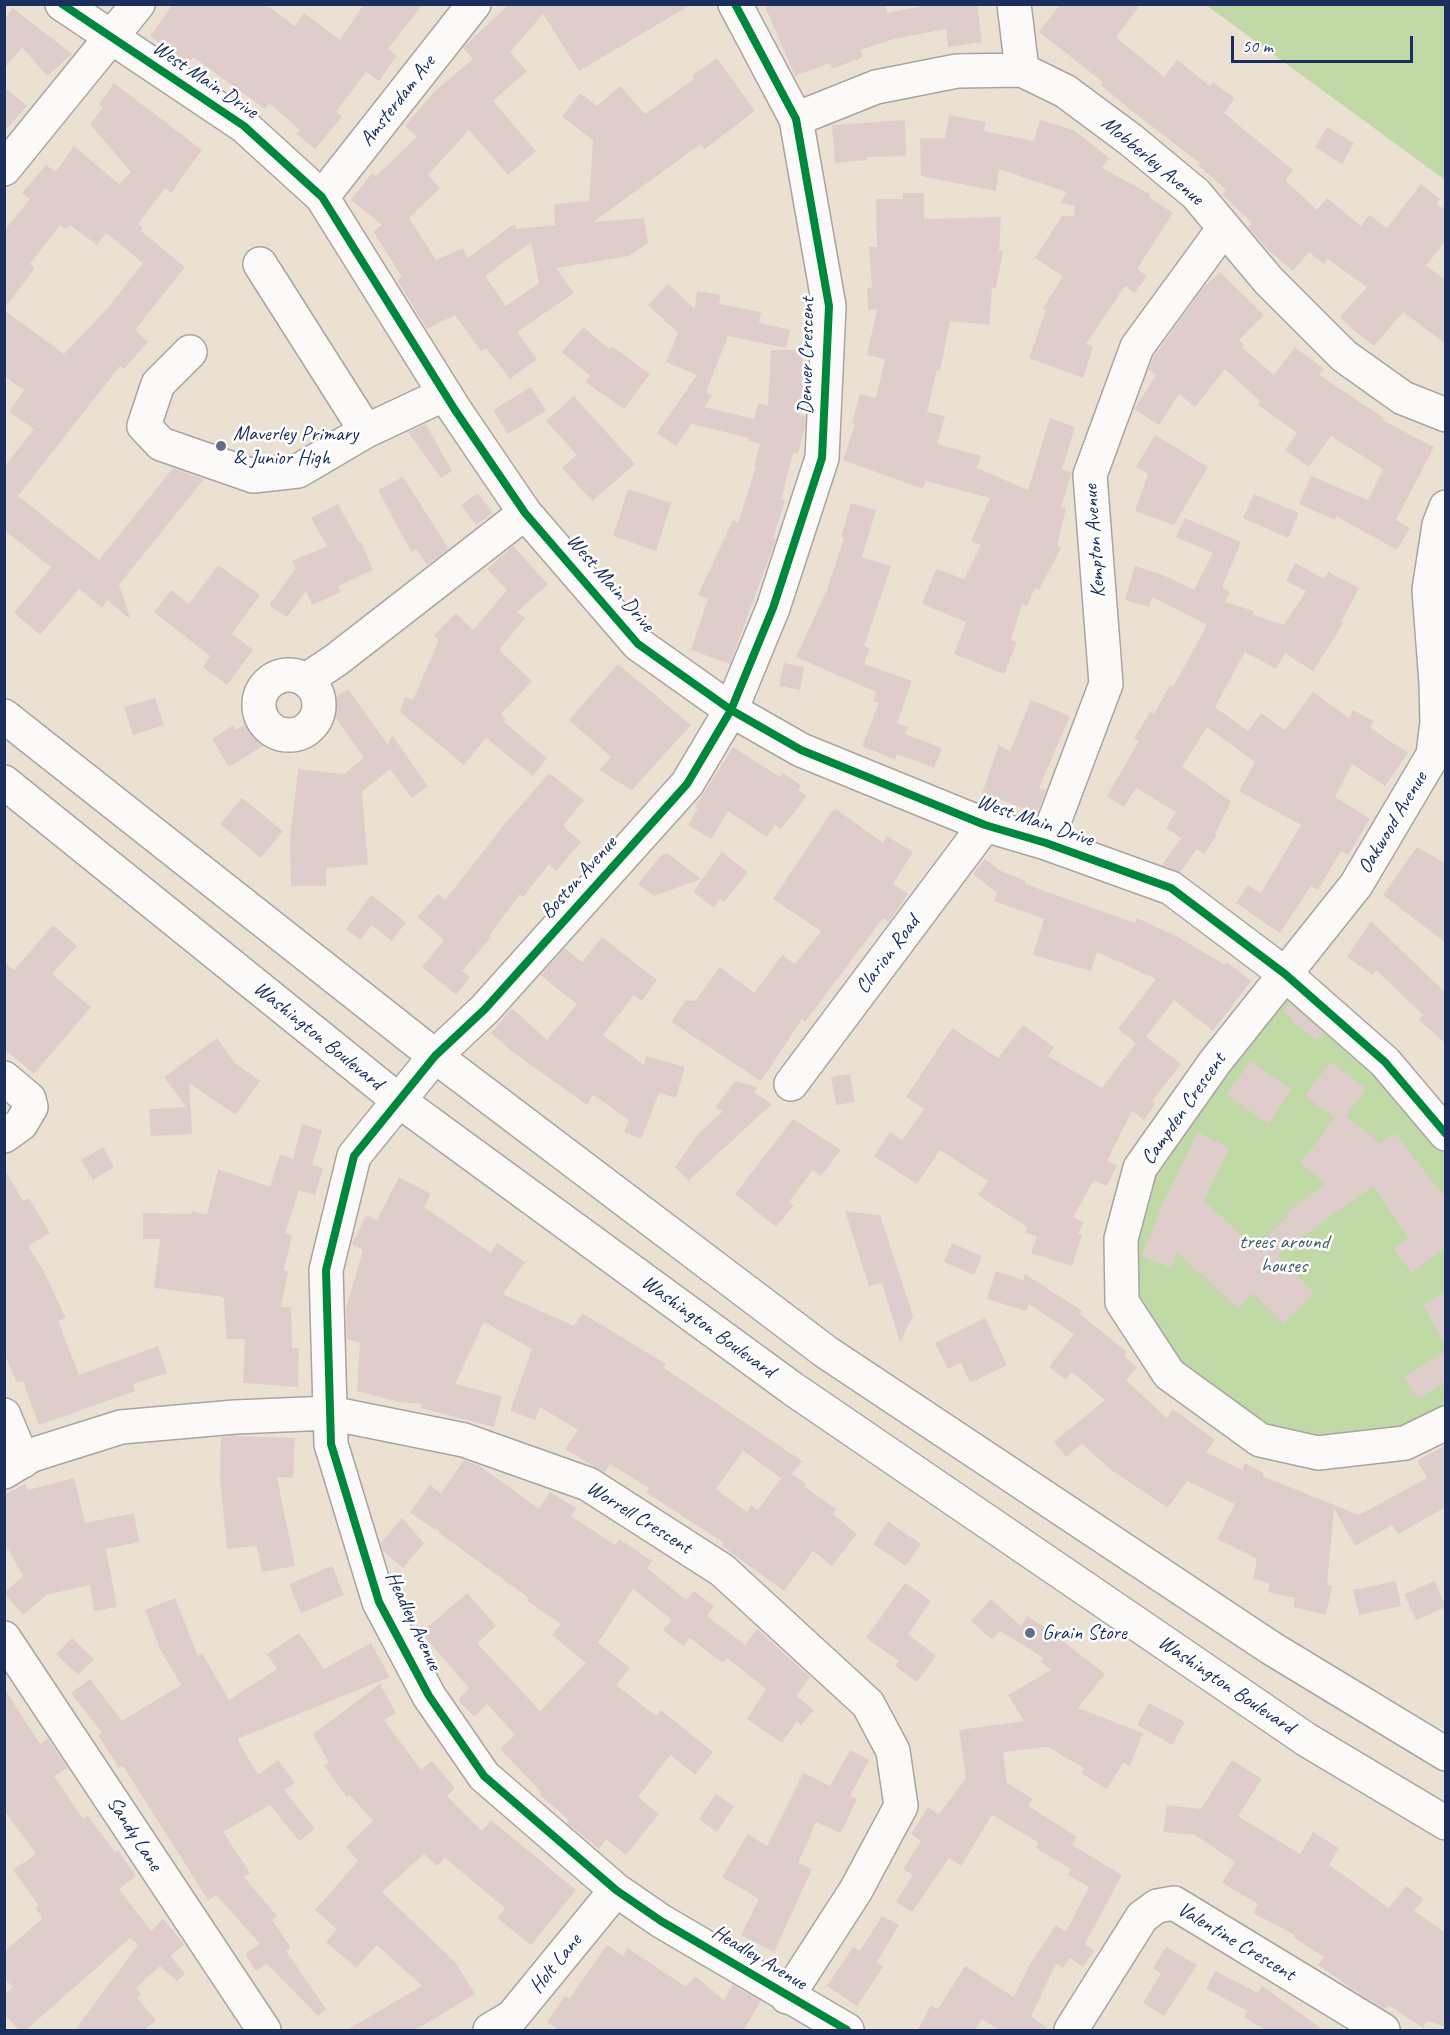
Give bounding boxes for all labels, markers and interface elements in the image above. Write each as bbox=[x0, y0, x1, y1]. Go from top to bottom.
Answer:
scale bar bbox=[1234, 24, 1416, 62]
street label: West Main Drive bbox=[147, 35, 263, 125]
text: 50 m bbox=[1242, 35, 1273, 57]
street label: Amsterdam Ave bbox=[355, 50, 441, 152]
street label: Mobberley Avenue bbox=[1096, 111, 1208, 211]
street label: Denver Crescent bbox=[793, 297, 821, 415]
place label: Maverley Primary & Junior High bbox=[233, 421, 358, 471]
marker: Maverley Primary & Junior High bbox=[214, 439, 228, 453]
street label: Kempton Avenue bbox=[1078, 484, 1112, 598]
street label: West Main Drive bbox=[561, 529, 659, 637]
street label: Oakwood Avenue bbox=[1353, 767, 1433, 879]
street label: West Main Drive bbox=[973, 789, 1097, 853]
street label: Boston Avenue bbox=[535, 831, 623, 925]
street label: Clarion Road bbox=[850, 911, 926, 999]
street label: Washington Boulevard bbox=[248, 976, 388, 1096]
street label: Campden Crescent bbox=[1136, 1048, 1232, 1170]
park label: trees around houses bbox=[1239, 1229, 1329, 1279]
street label: Washington Boulevard bbox=[636, 1270, 780, 1384]
street label: Worrell Crescent bbox=[582, 1476, 696, 1560]
street label: Headley Avenue bbox=[379, 1568, 447, 1674]
place label: Grain Store bbox=[1042, 1620, 1127, 1646]
marker: Grain Store bbox=[1023, 1626, 1037, 1640]
street label: Washington Boulevard bbox=[1153, 1630, 1299, 1740]
street label: Sandy Lane bbox=[101, 1792, 167, 1876]
street label: Valentine Crescent bbox=[1173, 1897, 1299, 1987]
street label: Headley Avenue bbox=[707, 1920, 811, 1996]
street label: Holt Lane bbox=[524, 1929, 588, 1999]

